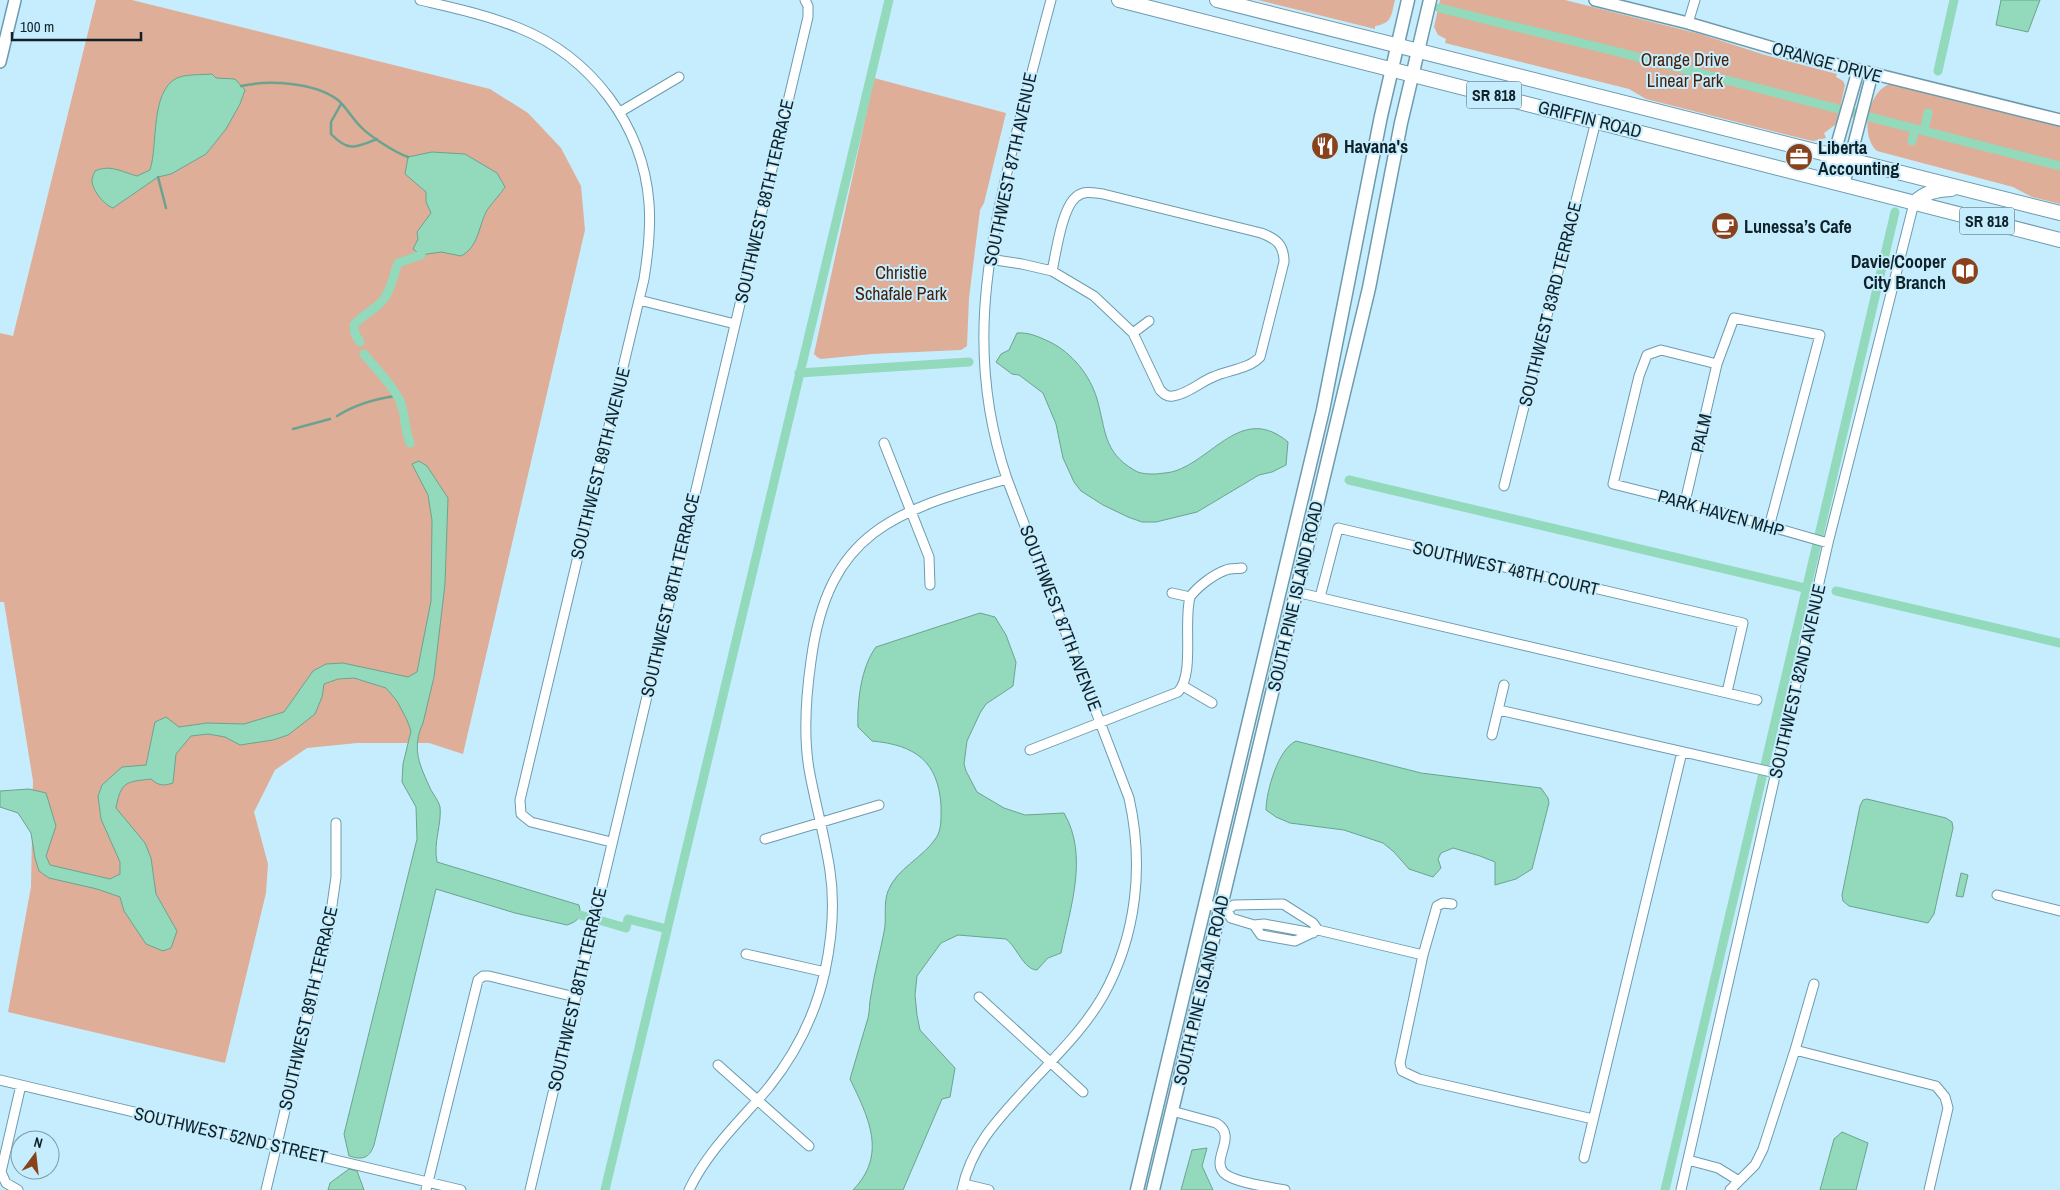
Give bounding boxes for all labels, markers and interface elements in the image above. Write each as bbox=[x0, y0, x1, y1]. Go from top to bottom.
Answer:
scale bar bbox=[12, 10, 141, 42]
text: 100 m bbox=[20, 16, 54, 37]
street label: ORANGE DRIVE bbox=[1769, 35, 1885, 89]
park label: Orange Drive Linear Park bbox=[1641, 47, 1729, 93]
street label: SOUTHWEST 87TH AVENUE bbox=[977, 70, 1043, 268]
road number: SR 818 bbox=[1466, 82, 1522, 108]
street label: GRIFFIN ROAD bbox=[1536, 94, 1644, 144]
street label: SOUTHWEST 88TH TERRACE bbox=[728, 97, 800, 305]
restaurant icon: Havana's bbox=[1310, 131, 1340, 161]
place label: Havana's bbox=[1344, 134, 1408, 159]
place label: Liberta Accounting bbox=[1818, 135, 1899, 181]
office icon: Liberta Accounting bbox=[1784, 142, 1814, 172]
street label: SOUTHWEST 83RD TERRACE bbox=[1512, 199, 1588, 409]
road number: SR 818 bbox=[1960, 208, 2014, 235]
cafe icon: Lunessa’s Cafe bbox=[1710, 211, 1740, 241]
place label: Lunessa’s Cafe bbox=[1744, 214, 1852, 239]
place label: Davie/Cooper City Branch bbox=[1851, 249, 1946, 295]
library icon: Davie/Cooper City Branch bbox=[1950, 256, 1980, 286]
park label: Christie Schafale Park bbox=[855, 260, 948, 306]
street label: SOUTHWEST 89TH AVENUE bbox=[564, 364, 636, 562]
street label: PALM bbox=[1684, 411, 1718, 455]
street label: PARK HAVEN MHP bbox=[1655, 483, 1787, 543]
street label: SOUTHWEST 88TH TERRACE bbox=[634, 491, 706, 699]
street label: SOUTH PINE ISLAND ROAD bbox=[1261, 498, 1329, 694]
street label: SOUTHWEST 87TH AVENUE bbox=[1014, 521, 1108, 715]
street label: SOUTHWEST 48TH COURT bbox=[1410, 534, 1602, 602]
street label: SOUTHWEST 82ND AVENUE bbox=[1762, 581, 1832, 781]
street label: SOUTHWEST 88TH TERRACE bbox=[541, 885, 613, 1093]
street label: SOUTH PINE ISLAND ROAD bbox=[1167, 892, 1235, 1088]
street label: SOUTHWEST 89TH TERRACE bbox=[272, 904, 344, 1112]
street label: SOUTHWEST 52ND STREET bbox=[132, 1101, 330, 1169]
north arrow bbox=[10, 1130, 60, 1180]
text: N bbox=[32, 1133, 45, 1152]

